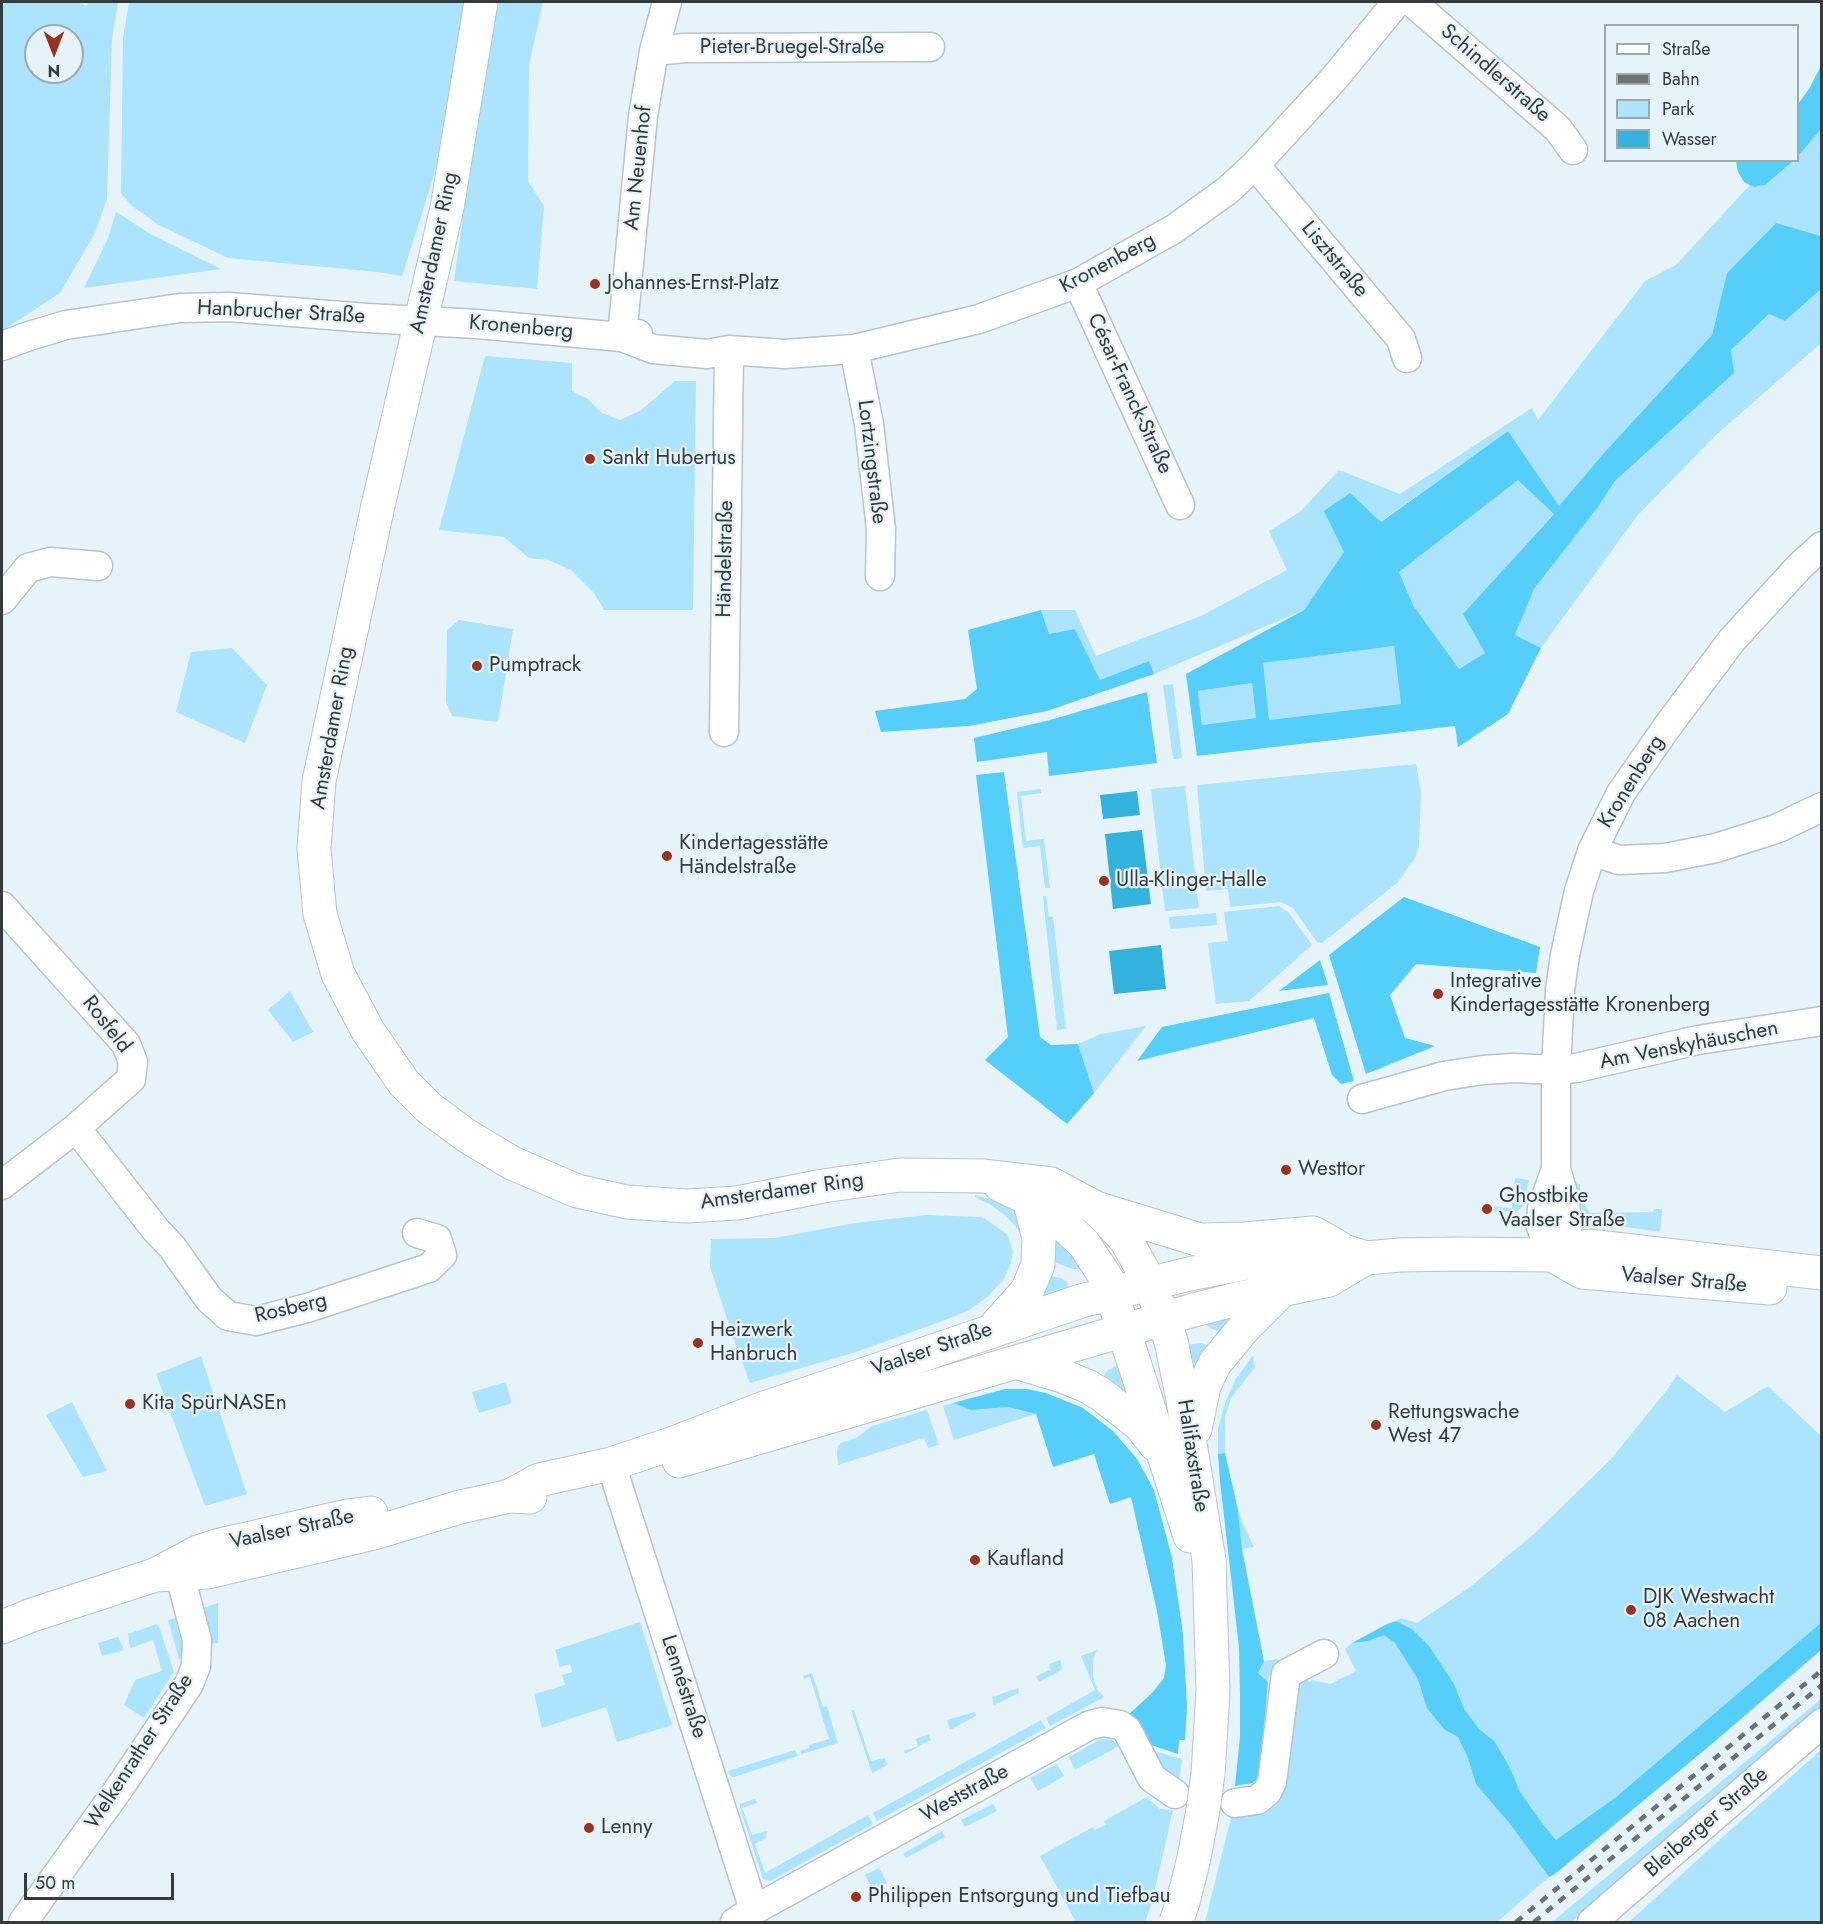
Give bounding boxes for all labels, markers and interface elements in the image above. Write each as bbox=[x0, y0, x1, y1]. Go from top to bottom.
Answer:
street label: Schindlerstraße bbox=[1435, 19, 1555, 129]
north arrow bbox=[24, 24, 84, 84]
legend bbox=[1604, 24, 1799, 162]
street label: Pieter-Bruegel-Straße bbox=[700, 35, 884, 61]
text: Straße bbox=[1662, 36, 1710, 62]
text: N bbox=[48, 59, 60, 82]
text: Bahn bbox=[1662, 66, 1700, 92]
text: Park bbox=[1662, 96, 1694, 122]
street label: Am Neuenhof bbox=[620, 105, 658, 231]
text: Wasser bbox=[1662, 126, 1717, 152]
street label: Amsterdamer Ring bbox=[406, 170, 464, 336]
street label: Lisztstraße bbox=[1295, 217, 1373, 303]
street label: Kronenberg bbox=[1056, 228, 1160, 300]
place label: Johannes-Ernst-Platz bbox=[607, 271, 779, 297]
marker: Johannes-Ernst-Platz bbox=[588, 277, 602, 291]
street label: Hanbrucher Straße bbox=[196, 296, 366, 330]
street label: César-Franck-Straße bbox=[1081, 310, 1177, 478]
street label: Kronenberg bbox=[468, 311, 574, 345]
street label: Lortzingstraße bbox=[851, 399, 891, 525]
place label: Sankt Hubertus bbox=[602, 446, 736, 472]
marker: Sankt Hubertus bbox=[583, 452, 597, 466]
street label: Händelstraße bbox=[712, 500, 740, 618]
street label: Amsterdamer Ring bbox=[306, 645, 360, 811]
place label: Pumptrack bbox=[489, 653, 581, 679]
marker: Pumptrack bbox=[470, 659, 484, 673]
street label: Kronenberg bbox=[1594, 731, 1670, 833]
place label: Kindertagesstätte Händelstraße bbox=[679, 831, 828, 881]
marker: Kindertagesstätte Händelstraße bbox=[660, 849, 674, 863]
place label: Ulla-Klinger-Halle bbox=[1116, 868, 1266, 894]
marker: Ulla-Klinger-Halle bbox=[1097, 874, 1111, 888]
place label: Integrative Kindertagesstätte Kronenberg bbox=[1450, 969, 1710, 1019]
marker: Integrative Kindertagesstätte Kronenberg bbox=[1431, 987, 1445, 1001]
street label: Rosfeld bbox=[76, 992, 136, 1058]
street label: Am Venskyhäuschen bbox=[1598, 1016, 1780, 1076]
place label: Westtor bbox=[1298, 1157, 1365, 1183]
marker: Westtor bbox=[1279, 1163, 1293, 1177]
street label: Amsterdamer Ring bbox=[699, 1168, 865, 1216]
place label: Ghostbike Vaalser Straße bbox=[1499, 1184, 1625, 1234]
marker: Ghostbike Vaalser Straße bbox=[1480, 1202, 1494, 1216]
street label: Vaalser Straße bbox=[1620, 1263, 1748, 1299]
street label: Rosberg bbox=[252, 1288, 330, 1330]
place label: Heizwerk Hanbruch bbox=[710, 1318, 797, 1368]
street label: Vaalser Straße bbox=[868, 1318, 996, 1382]
marker: Heizwerk Hanbruch bbox=[691, 1336, 705, 1350]
place label: Kita SpürNASEn bbox=[142, 1391, 287, 1417]
marker: Kita SpürNASEn bbox=[123, 1397, 137, 1411]
street label: Halifaxstraße bbox=[1171, 1398, 1213, 1514]
place label: Rettungswache West 47 bbox=[1388, 1400, 1519, 1450]
marker: Rettungswache West 47 bbox=[1369, 1418, 1383, 1432]
street label: Vaalser Straße bbox=[228, 1505, 356, 1555]
place label: Kaufland bbox=[987, 1547, 1064, 1573]
marker: Kaufland bbox=[968, 1553, 982, 1567]
place label: DJK Westwacht 08 Aachen bbox=[1643, 1585, 1774, 1635]
marker: DJK Westwacht 08 Aachen bbox=[1624, 1603, 1638, 1617]
street label: Lennéstraße bbox=[655, 1632, 711, 1742]
street label: Welkenrather Straße bbox=[80, 1670, 200, 1834]
street label: Weststraße bbox=[917, 1759, 1013, 1829]
street label: Bleiberger Straße bbox=[1640, 1763, 1774, 1883]
place label: Lenny bbox=[601, 1815, 652, 1841]
marker: Lenny bbox=[582, 1821, 596, 1835]
scale bar bbox=[27, 1861, 177, 1899]
text: 50 m bbox=[35, 1870, 75, 1896]
place label: Philippen Entsorgung und Tiefbau bbox=[868, 1884, 1171, 1910]
marker: Philippen Entsorgung und Tiefbau bbox=[849, 1890, 863, 1904]

